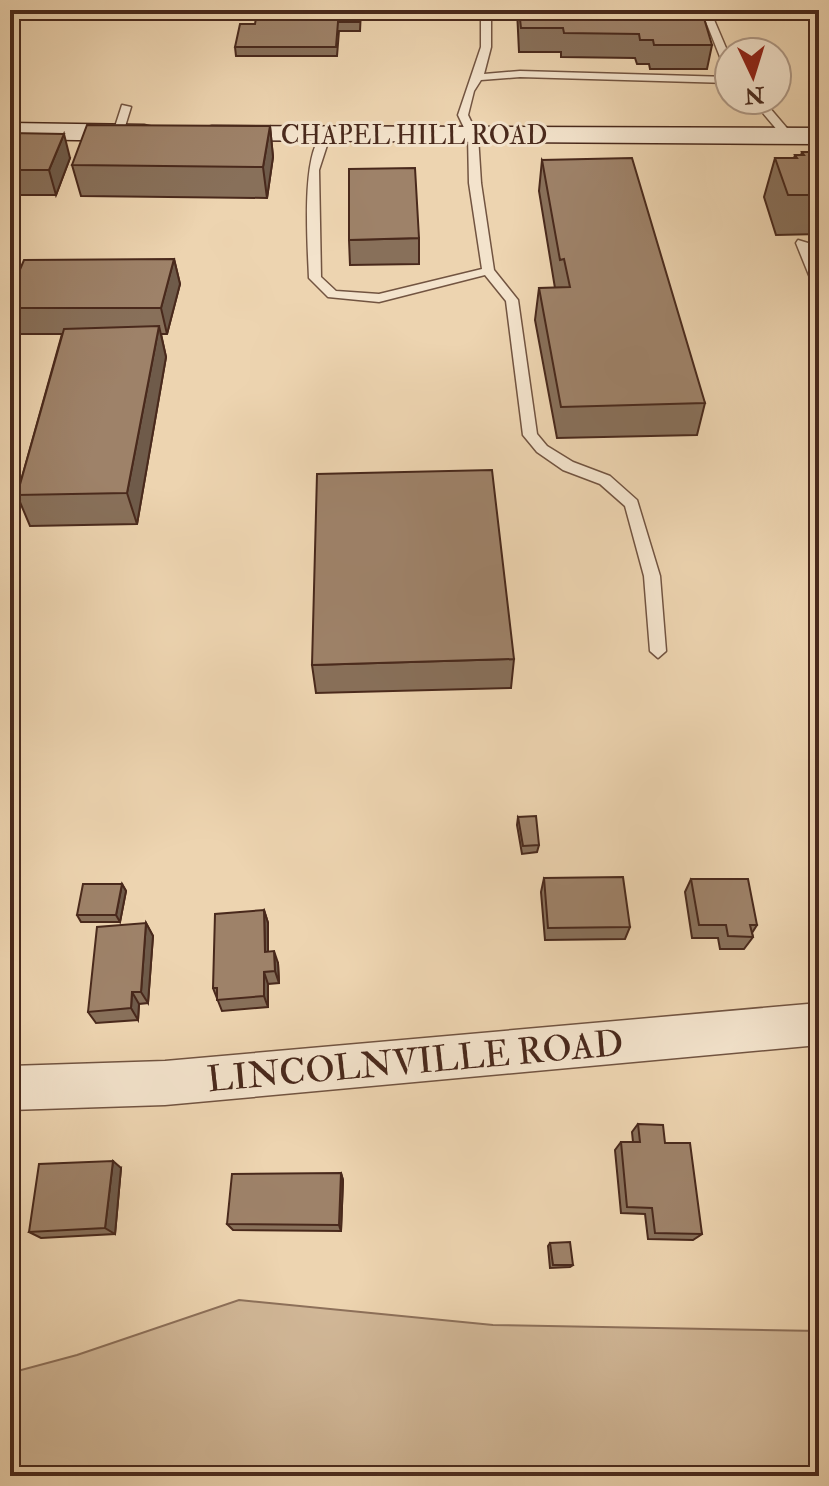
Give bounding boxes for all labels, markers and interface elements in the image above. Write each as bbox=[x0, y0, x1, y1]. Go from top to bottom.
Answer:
north arrow bbox=[713, 36, 793, 116]
text: N bbox=[743, 80, 766, 110]
street label: CHAPEL HILL ROAD bbox=[281, 120, 547, 152]
street label: LINCOLNVILLE ROAD bbox=[205, 1021, 625, 1102]

